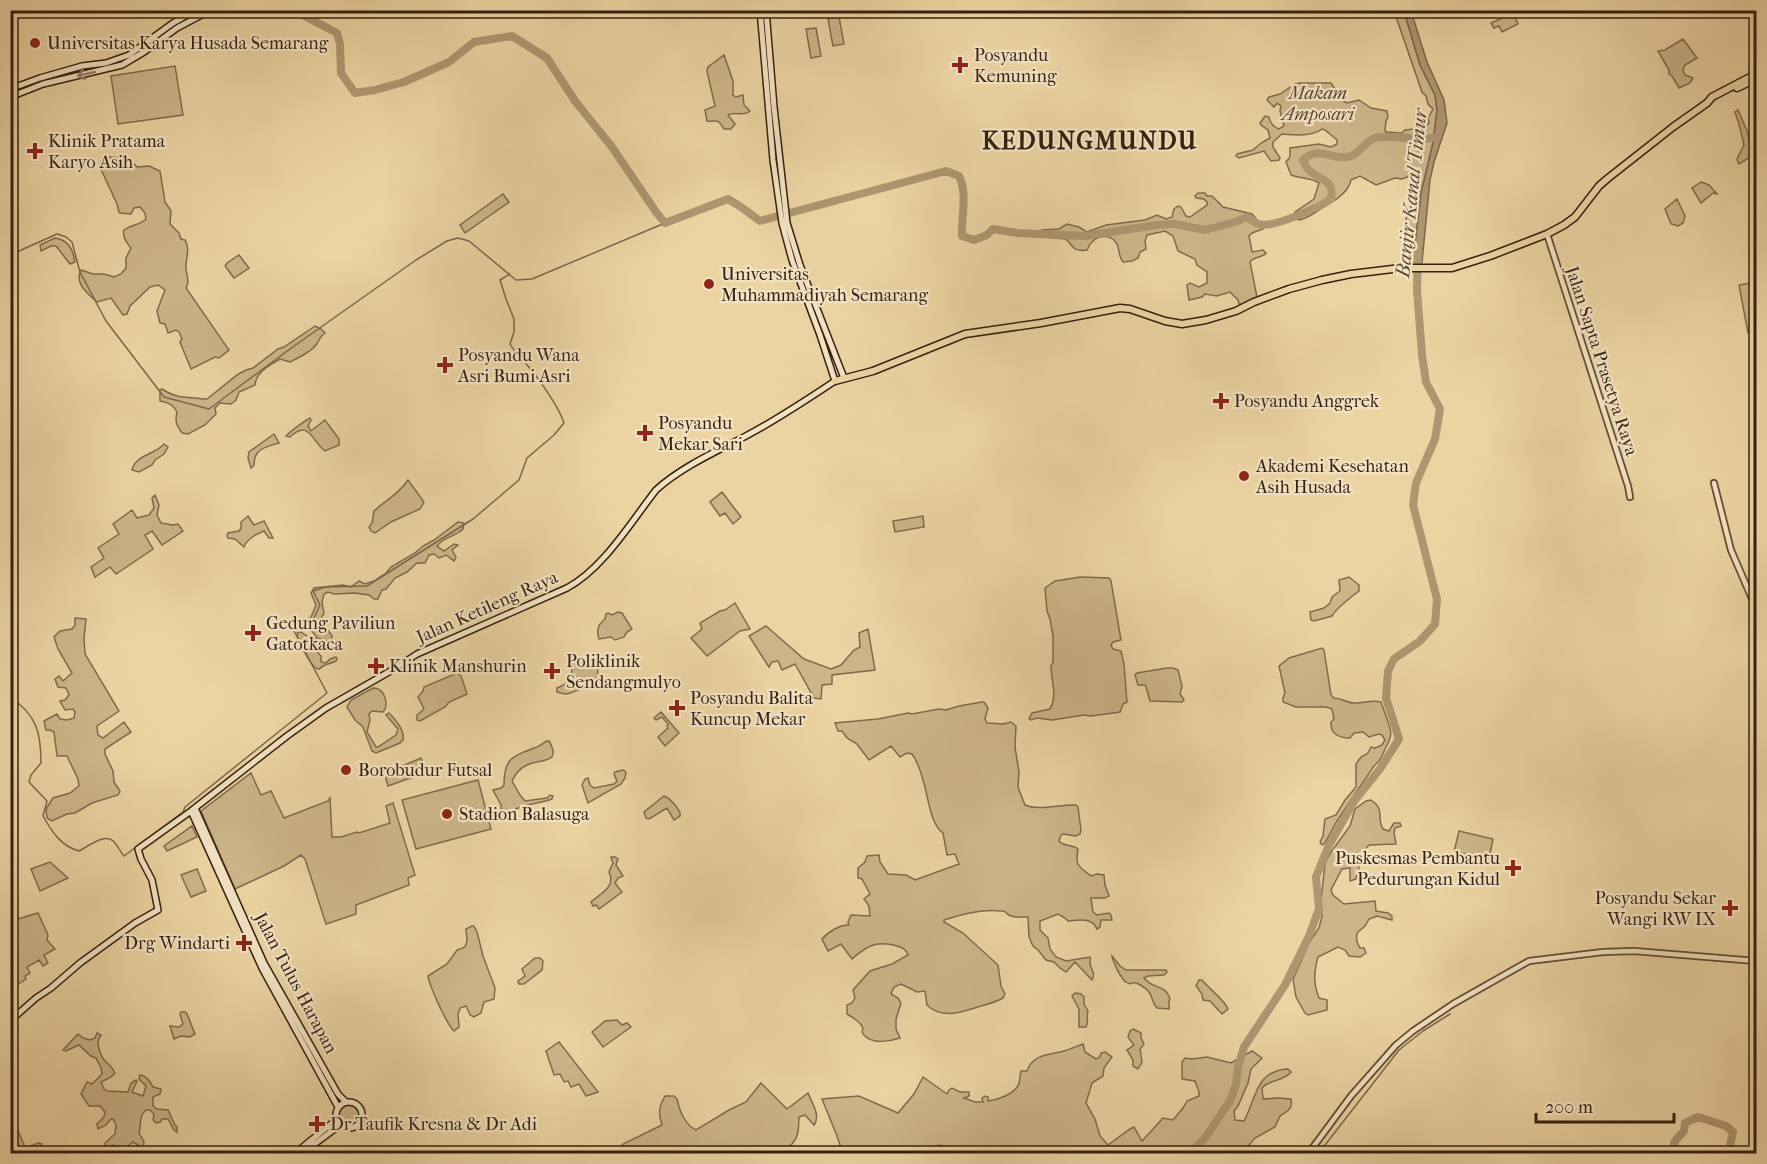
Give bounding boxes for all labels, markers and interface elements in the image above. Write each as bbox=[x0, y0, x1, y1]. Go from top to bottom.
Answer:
place label: Universitas Karya Husada Semarang bbox=[47, 33, 329, 54]
marker: Universitas Karya Husada Semarang bbox=[28, 36, 42, 50]
place label: Posyandu Kemuning bbox=[974, 45, 1057, 87]
marker: Posyandu Kemuning bbox=[951, 56, 969, 74]
one-way arrow bbox=[76, 69, 96, 80]
park label: Makam Amposari bbox=[1280, 83, 1356, 125]
water label: Banjir Kanal Timur bbox=[1391, 105, 1432, 280]
district label: KEDUNGMUNDU bbox=[982, 127, 1198, 155]
place label: Klinik Pratama Karyo Asih bbox=[48, 131, 166, 173]
marker: Klinik Pratama Karyo Asih bbox=[26, 142, 44, 160]
street label: Jalan Sapta Prasetya Raya bbox=[1560, 262, 1642, 459]
place label: Universitas Muhammadiyah Semarang bbox=[721, 264, 929, 306]
marker: Universitas Muhammadiyah Semarang bbox=[702, 277, 716, 291]
place label: Posyandu Wana Asri Bumi Asri bbox=[457, 345, 580, 387]
marker: Posyandu Wana Asri Bumi Asri bbox=[436, 356, 454, 374]
place label: Posyandu Anggrek bbox=[1234, 391, 1380, 412]
marker: Posyandu Anggrek bbox=[1212, 392, 1230, 410]
place label: Posyandu Mekar Sari bbox=[658, 413, 743, 455]
marker: Posyandu Mekar Sari bbox=[636, 424, 654, 442]
place label: Akademi Kesehatan Asih Husada bbox=[1255, 456, 1409, 498]
marker: Akademi Kesehatan Asih Husada bbox=[1237, 469, 1251, 483]
street label: Jalan Ketileng Raya bbox=[411, 567, 562, 649]
place label: Gedung Paviliun Gatotkaca bbox=[266, 613, 396, 655]
marker: Gedung Paviliun Gatotkaca bbox=[244, 624, 262, 642]
place label: Poliklinik Sendangmulyo bbox=[566, 651, 681, 693]
place label: Klinik Manshurin bbox=[389, 656, 527, 677]
marker: Klinik Manshurin bbox=[367, 657, 385, 675]
marker: Poliklinik Sendangmulyo bbox=[543, 662, 561, 680]
place label: Posyandu Balita Kuncup Mekar bbox=[690, 688, 814, 730]
marker: Posyandu Balita Kuncup Mekar bbox=[668, 699, 686, 717]
place label: Borobudur Futsal bbox=[358, 760, 492, 781]
marker: Borobudur Futsal bbox=[339, 763, 353, 777]
place label: Stadion Balasuga bbox=[459, 804, 590, 825]
marker: Stadion Balasuga bbox=[440, 807, 454, 821]
place label: Puskesmas Pembantu Pedurungan Kidul bbox=[1335, 848, 1500, 890]
marker: Puskesmas Pembantu Pedurungan Kidul bbox=[1504, 859, 1522, 877]
place label: Posyandu Sekar Wangi RW IX bbox=[1595, 888, 1716, 930]
marker: Posyandu Sekar Wangi RW IX bbox=[1721, 899, 1739, 917]
street label: Jalan Tulus Harapan bbox=[249, 907, 342, 1058]
place label: Drg Windarti bbox=[124, 933, 231, 954]
marker: Drg Windarti bbox=[235, 934, 253, 952]
scale bar bbox=[1536, 1086, 1674, 1124]
text: 200 m bbox=[1545, 1097, 1593, 1118]
place label: Dr Taufik Kresna & Dr Adi bbox=[330, 1114, 538, 1135]
marker: Dr Taufik Kresna & Dr Adi bbox=[308, 1115, 326, 1133]

